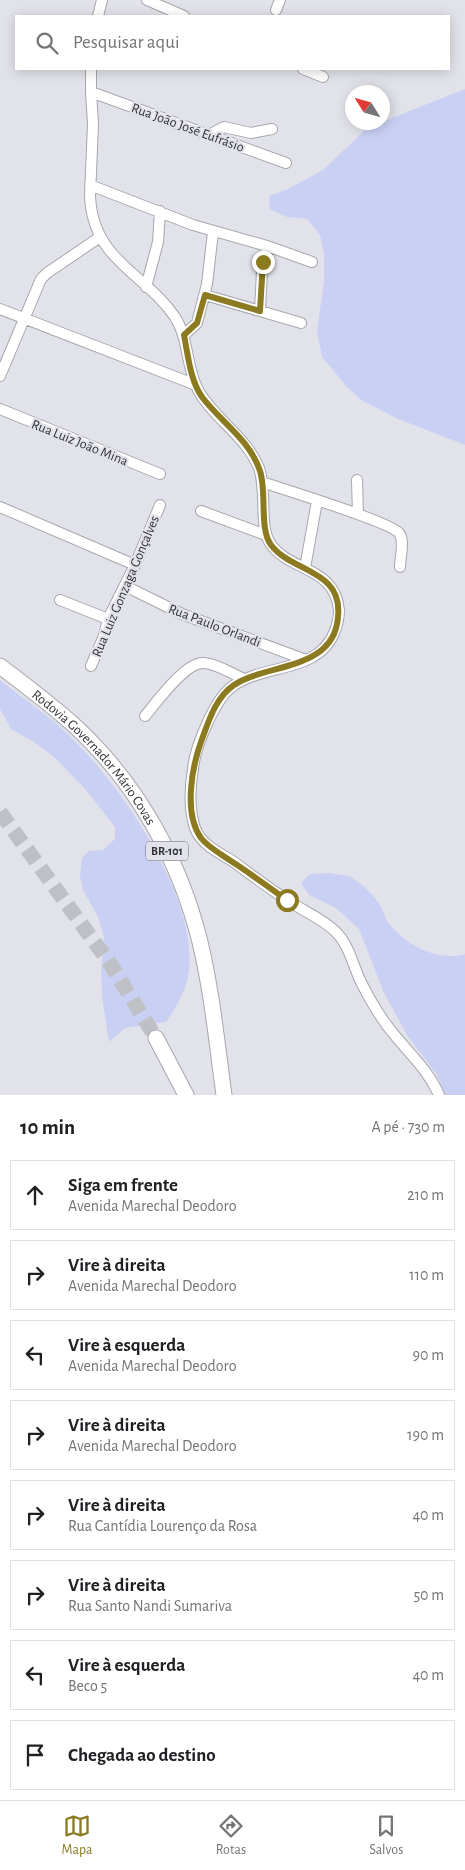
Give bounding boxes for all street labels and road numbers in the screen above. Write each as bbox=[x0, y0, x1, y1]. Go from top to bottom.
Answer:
street label: Rua João José Eufrásio bbox=[129, 101, 246, 155]
street label: Rua Luiz João Mina bbox=[29, 417, 130, 469]
street label: Rua Luiz Gonzaga Gonçalves bbox=[90, 514, 162, 659]
street label: Rua Paulo Orlandi bbox=[167, 602, 263, 650]
street label: Rodovia Governador Mário Covas bbox=[29, 688, 158, 827]
road number: BR-101 bbox=[146, 841, 188, 860]

